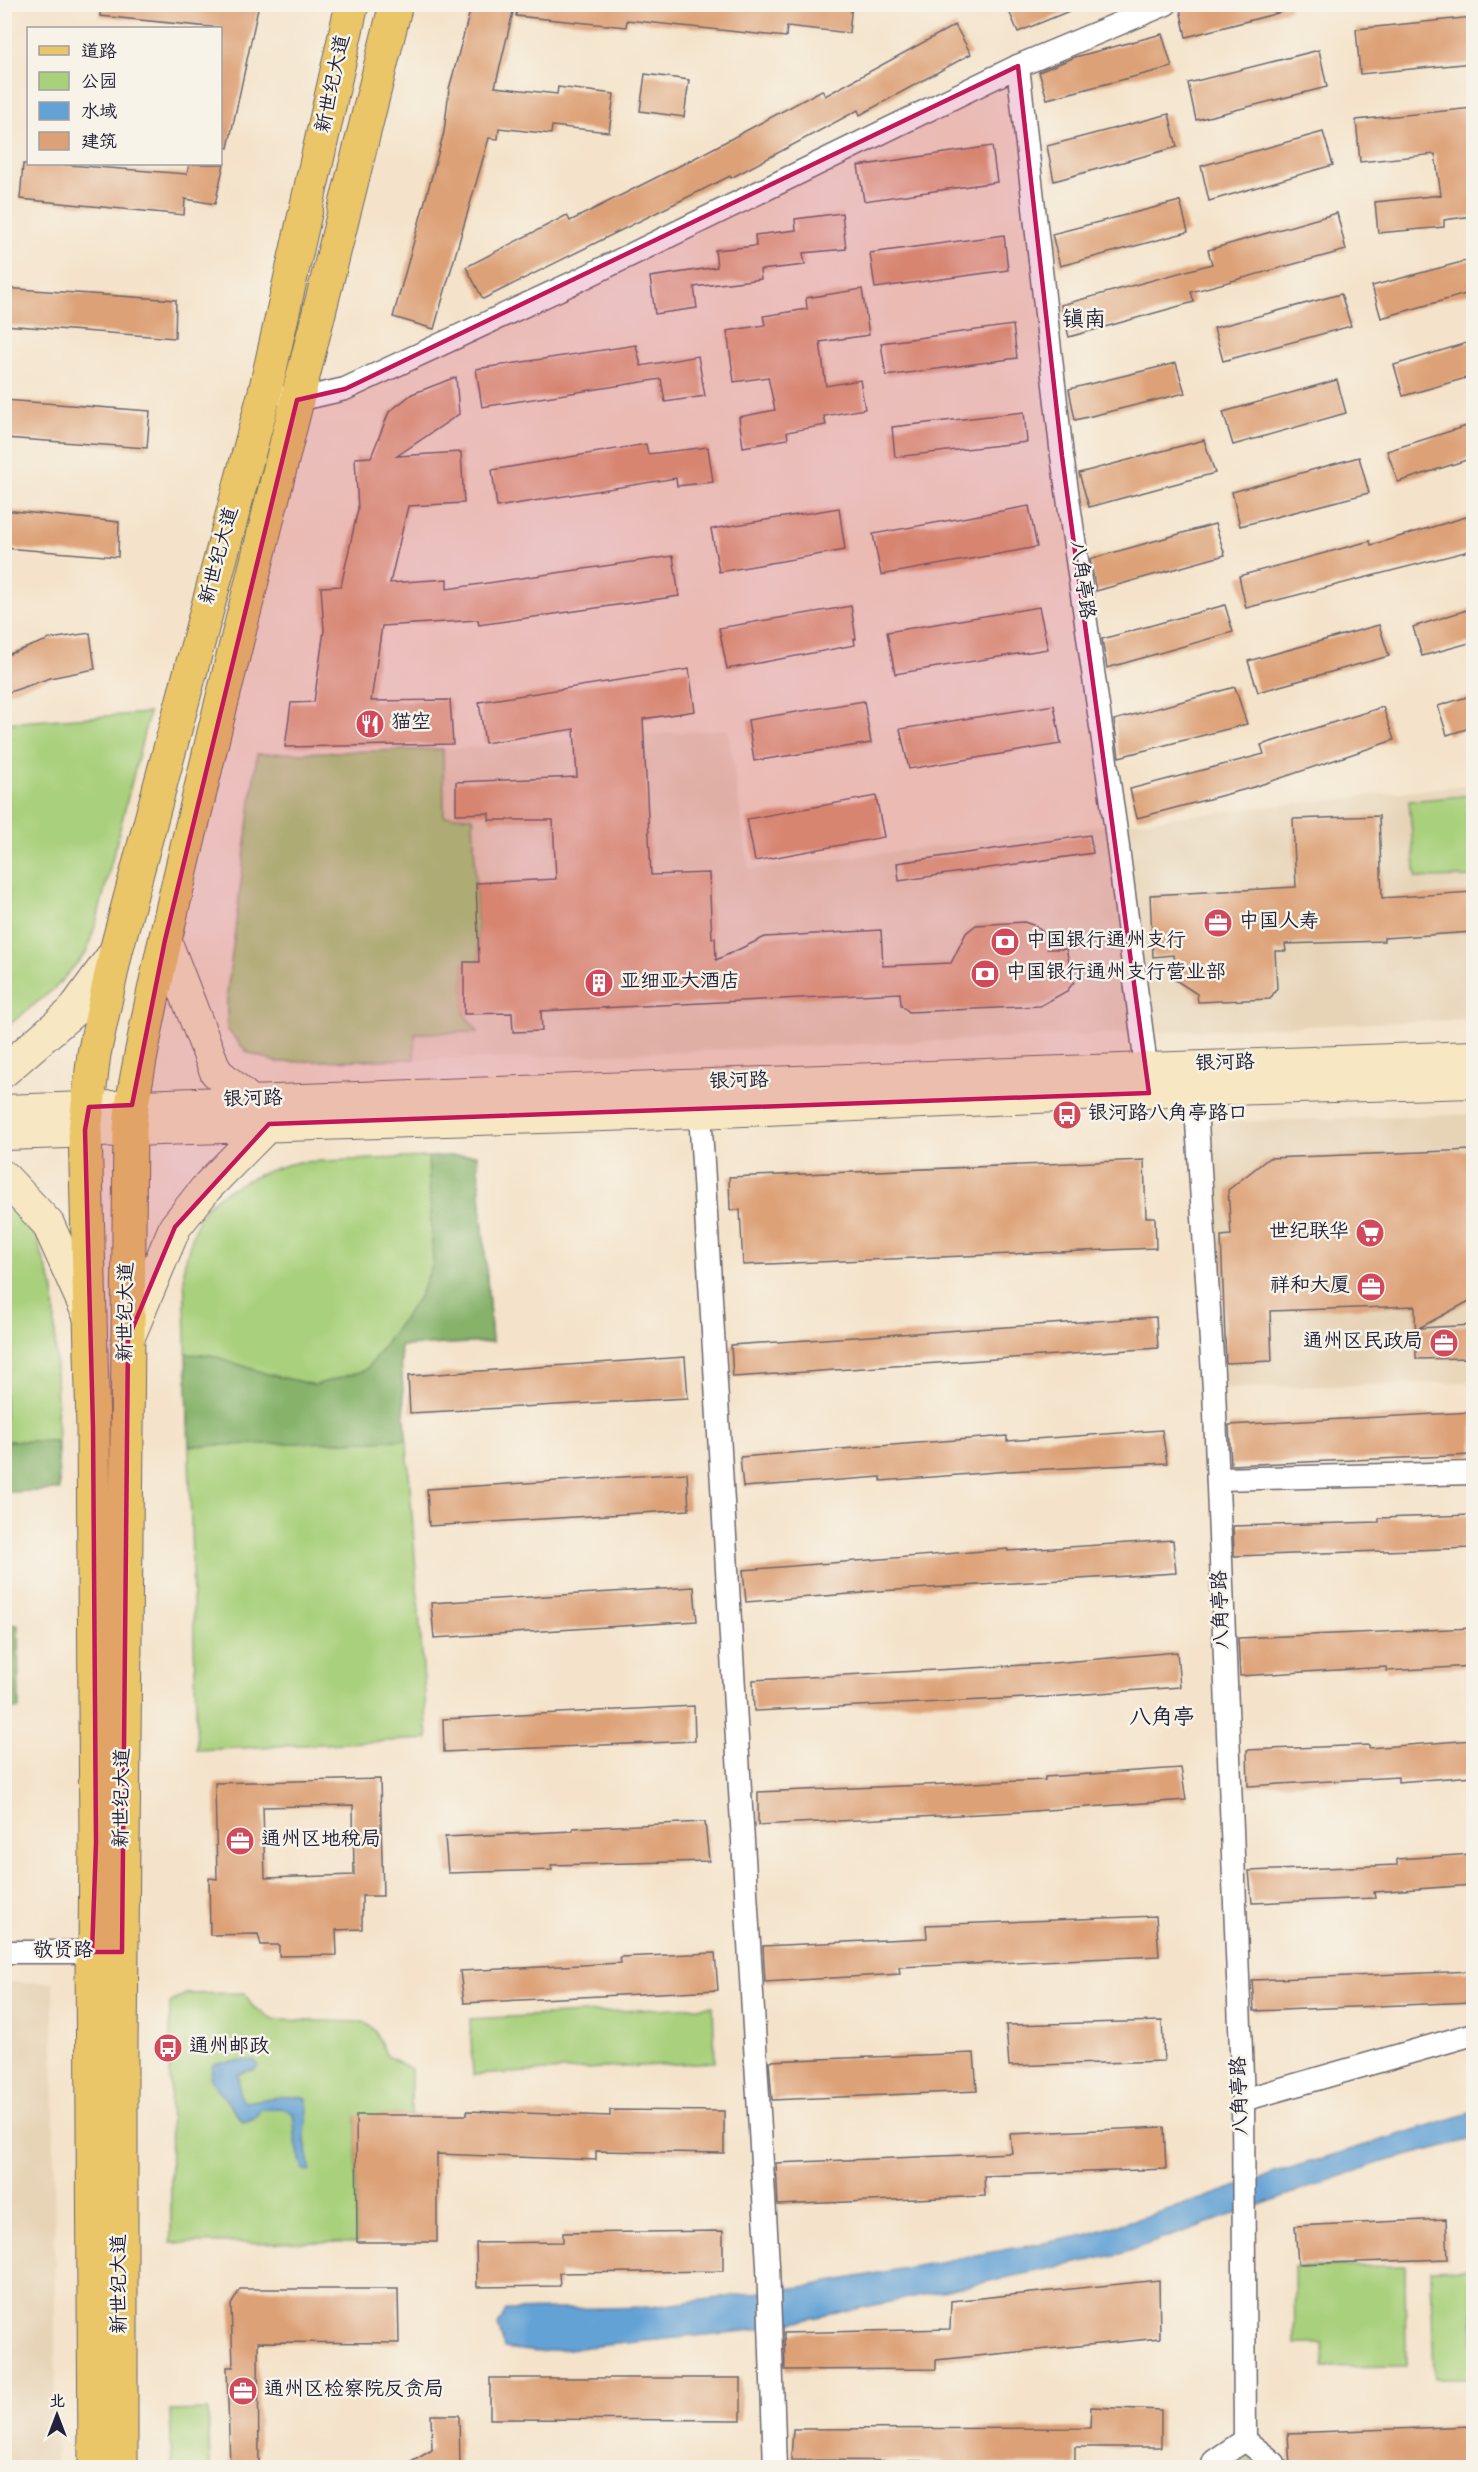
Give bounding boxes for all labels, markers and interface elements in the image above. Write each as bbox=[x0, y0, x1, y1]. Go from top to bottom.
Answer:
legend bbox=[27, 27, 222, 165]
street label: 新世纪大道 bbox=[311, 32, 357, 135]
text: 道路 bbox=[81, 42, 117, 64]
text: 公园 bbox=[81, 72, 117, 94]
text: 水域 bbox=[81, 102, 117, 124]
text: 建筑 bbox=[81, 132, 117, 154]
district label: 镇南 bbox=[1062, 307, 1106, 335]
street label: 新世纪大道 bbox=[195, 504, 245, 607]
street label: 八角亭路 bbox=[1063, 539, 1099, 622]
restaurant icon: 猫空 bbox=[354, 708, 386, 740]
place label: 猫空 bbox=[391, 711, 431, 736]
office icon: 中国人寿 bbox=[1202, 907, 1234, 939]
place label: 中国人寿 bbox=[1239, 910, 1319, 935]
bank icon: 中国银行通州支行 bbox=[989, 926, 1021, 958]
place label: 中国银行通州支行 bbox=[1026, 929, 1186, 954]
bank icon: 中国银行通州支行营业部 bbox=[969, 958, 1001, 990]
place label: 中国银行通州支行营业部 bbox=[1006, 961, 1226, 986]
building icon: 亚细亚大酒店 bbox=[583, 967, 615, 999]
place label: 亚细亚大酒店 bbox=[620, 970, 740, 995]
street label: 银河路 bbox=[1195, 1050, 1256, 1078]
street label: 银河路 bbox=[709, 1068, 770, 1096]
street label: 银河路 bbox=[223, 1086, 284, 1114]
bus stop icon: 银河路八角亭路口 bbox=[1051, 1099, 1083, 1131]
place label: 银河路八角亭路口 bbox=[1088, 1102, 1248, 1127]
supermarket icon: 世纪联华 bbox=[1354, 1217, 1386, 1249]
place label: 世纪联华 bbox=[1269, 1221, 1349, 1245]
street label: 新世纪大道 bbox=[114, 1262, 140, 1362]
office icon: 祥和大厦 bbox=[1355, 1271, 1387, 1303]
place label: 祥和大厦 bbox=[1270, 1274, 1350, 1299]
office icon: 通州区民政局 bbox=[1428, 1327, 1460, 1359]
place label: 通州区民政局 bbox=[1303, 1330, 1423, 1355]
street label: 八角亭路 bbox=[1208, 1569, 1236, 1650]
district label: 八角亭 bbox=[1129, 1705, 1195, 1733]
street label: 新世纪大道 bbox=[110, 1748, 136, 1848]
office icon: 通州区地税局 bbox=[224, 1825, 256, 1857]
place label: 通州区地税局 bbox=[261, 1828, 381, 1853]
street label: 敬贤路 bbox=[33, 1939, 94, 1964]
bus stop icon: 通州邮政 bbox=[152, 2032, 184, 2064]
place label: 通州邮政 bbox=[189, 2035, 269, 2060]
street label: 八角亭路 bbox=[1227, 2055, 1255, 2136]
street label: 新世纪大道 bbox=[108, 2234, 133, 2334]
office icon: 通州区检察院反贪局 bbox=[227, 2375, 259, 2407]
place label: 通州区检察院反贪局 bbox=[264, 2378, 444, 2403]
north arrow bbox=[27, 2385, 87, 2445]
text: 北 bbox=[49, 2393, 65, 2413]

